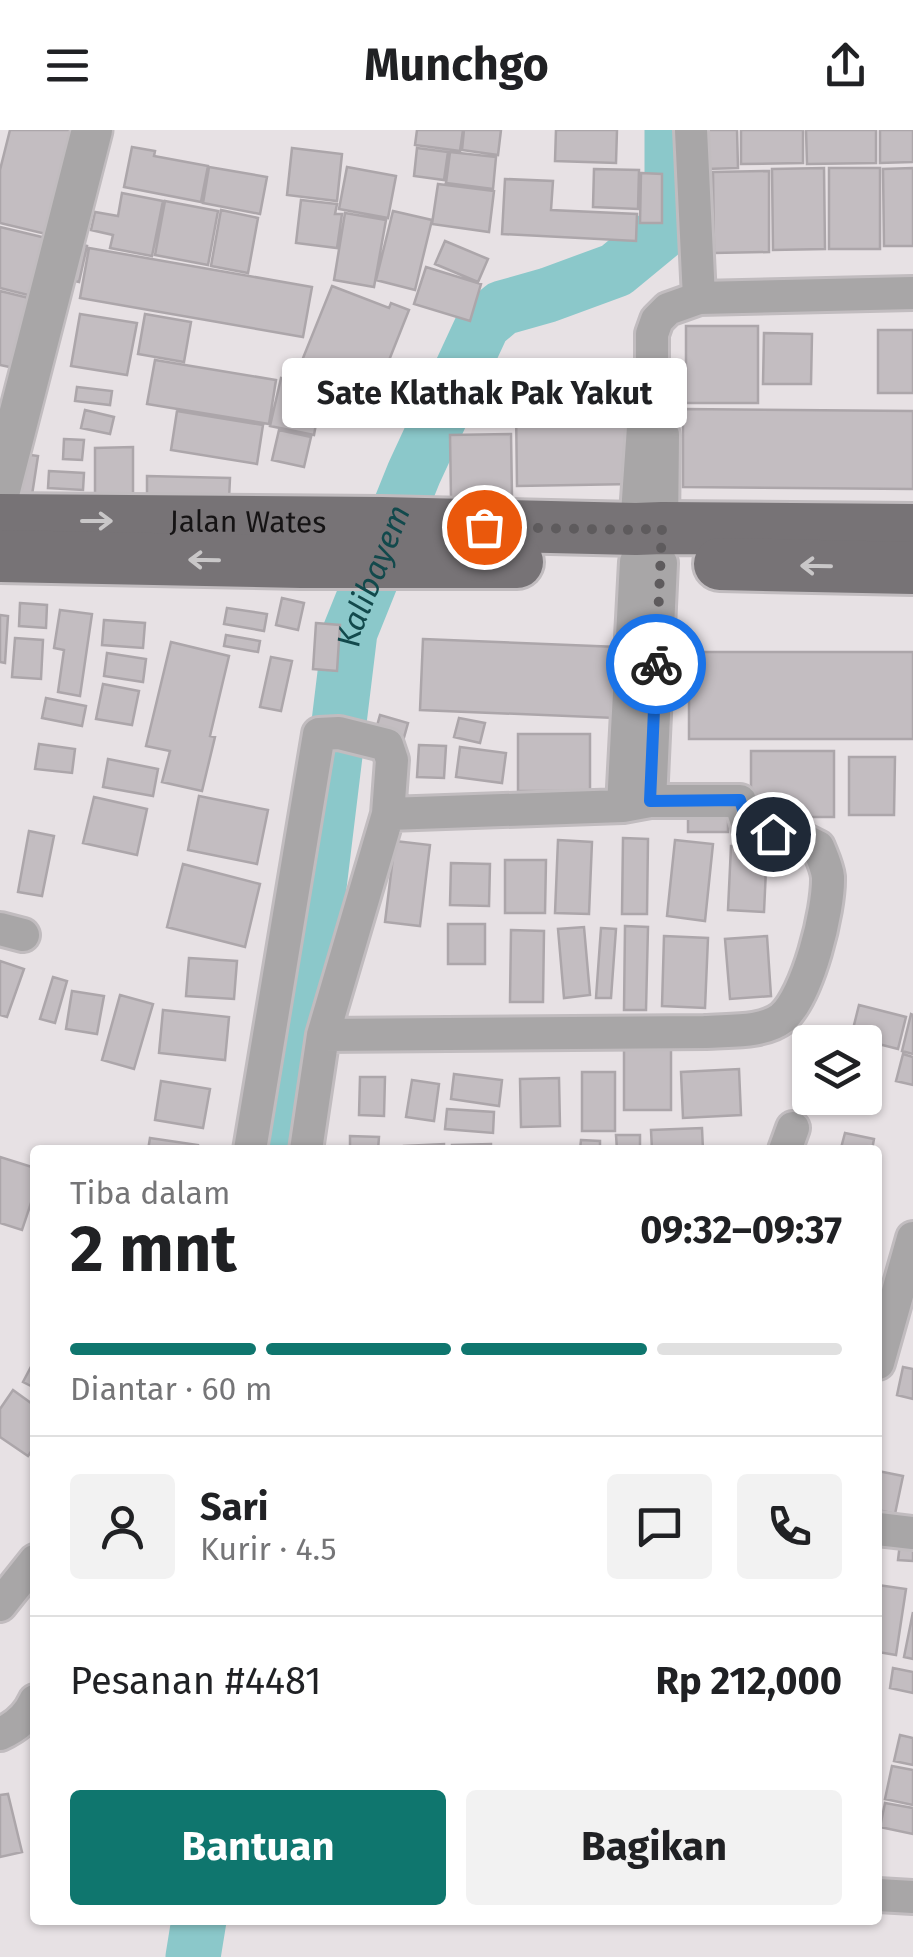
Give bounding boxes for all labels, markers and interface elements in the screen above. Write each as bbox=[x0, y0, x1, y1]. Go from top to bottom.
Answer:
icon: menu bbox=[40, 38, 95, 93]
text: Munchgo bbox=[364, 38, 549, 92]
icon: share bbox=[818, 38, 873, 93]
callout: Sate Klathak Pak Yakut bbox=[282, 357, 686, 427]
text: Sate Klathak Pak Yakut bbox=[317, 374, 652, 412]
pin bbox=[442, 485, 527, 570]
water label: Kalibayem bbox=[329, 499, 418, 649]
icon: bag bbox=[457, 500, 512, 555]
street label: Jalan Wates bbox=[170, 503, 326, 541]
one-way arrow bbox=[80, 512, 113, 530]
one-way arrow bbox=[188, 550, 220, 570]
one-way arrow bbox=[800, 557, 832, 576]
courier bbox=[606, 614, 706, 714]
icon: bike bbox=[629, 637, 684, 692]
pin bbox=[731, 792, 816, 877]
icon: home bbox=[746, 807, 801, 862]
map controls bbox=[792, 1025, 882, 1115]
button: layers bbox=[792, 1025, 882, 1115]
text: Tiba dalam bbox=[70, 1174, 230, 1212]
text: 09:32–09:37 bbox=[640, 1207, 842, 1253]
text: 2 mnt bbox=[70, 1210, 237, 1288]
text: Diantar · 60 m bbox=[70, 1370, 272, 1408]
button: person bbox=[70, 1474, 175, 1579]
button: chat bbox=[607, 1474, 712, 1579]
button: phone bbox=[737, 1474, 842, 1579]
text: Sari bbox=[200, 1484, 269, 1530]
text: Kurir · 4.5 bbox=[200, 1530, 337, 1568]
text: Pesanan #4481 bbox=[70, 1658, 321, 1704]
text: Rp 212,000 bbox=[655, 1658, 842, 1704]
button: Bantuan bbox=[70, 1790, 446, 1905]
button: Bagikan bbox=[466, 1790, 842, 1905]

